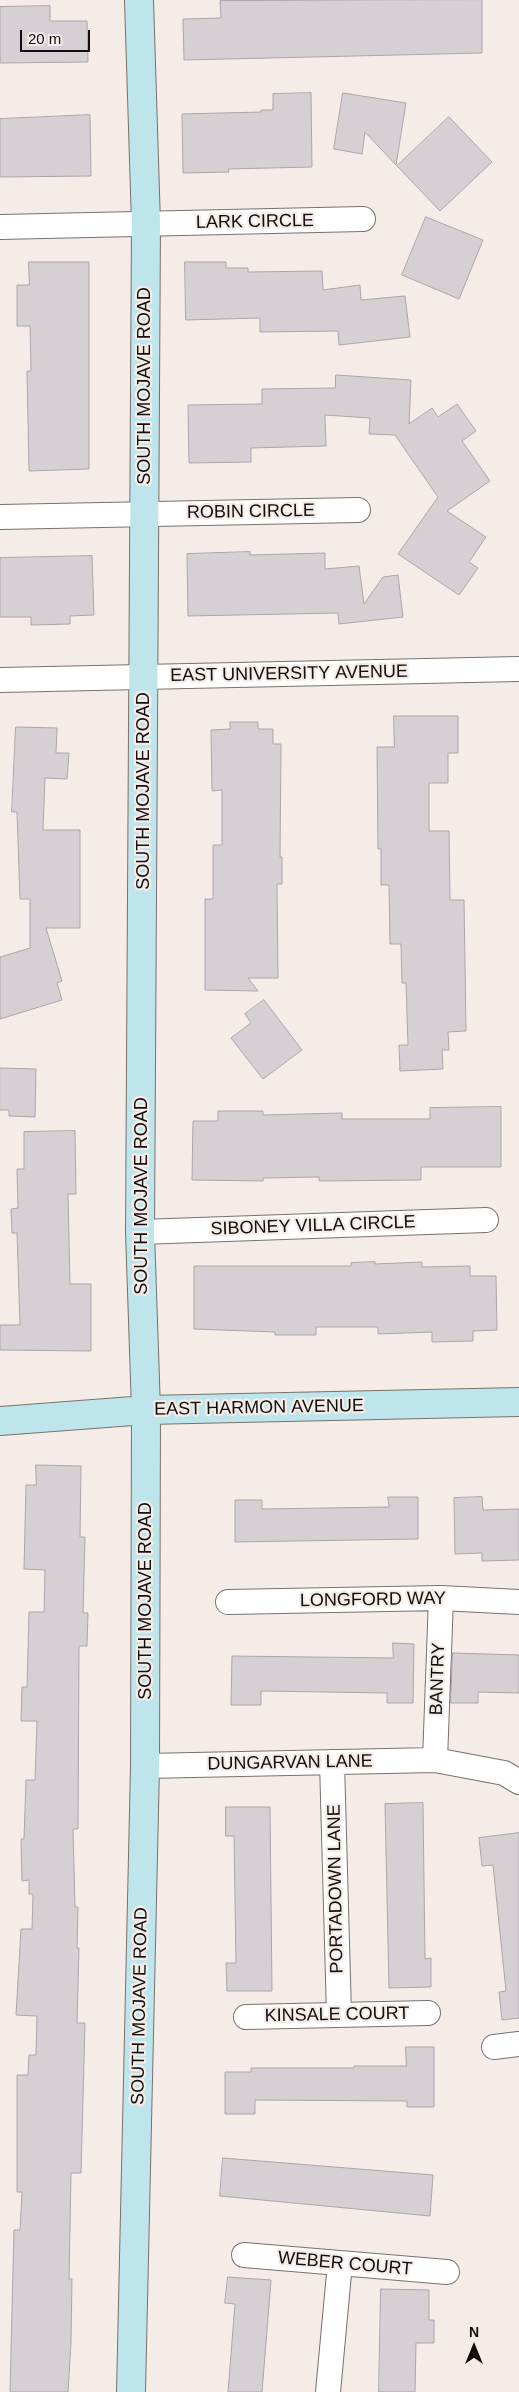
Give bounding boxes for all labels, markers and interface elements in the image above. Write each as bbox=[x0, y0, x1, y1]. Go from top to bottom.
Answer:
scale bar bbox=[22, 20, 92, 52]
text: 20 m bbox=[28, 30, 61, 47]
street label: LARK CIRCLE bbox=[196, 210, 314, 234]
street label: SOUTH MOJAVE ROAD bbox=[134, 287, 156, 485]
street label: ROBIN CIRCLE bbox=[187, 500, 315, 524]
street label: EAST UNIVERSITY AVENUE bbox=[170, 661, 408, 687]
street label: SOUTH MOJAVE ROAD bbox=[133, 692, 155, 890]
street label: SOUTH MOJAVE ROAD bbox=[131, 1097, 153, 1295]
street label: SIBONEY VILLA CIRCLE bbox=[210, 1212, 416, 1240]
street label: EAST HARMON AVENUE bbox=[154, 1395, 364, 1421]
street label: SOUTH MOJAVE ROAD bbox=[135, 1502, 157, 1700]
street label: LONGFORD WAY bbox=[300, 1588, 446, 1612]
street label: BANTRY bbox=[426, 1642, 450, 1716]
street label: DUNGARVAN LANE bbox=[207, 1751, 373, 1775]
street label: PORTADOWN LANE bbox=[324, 1804, 348, 1974]
street label: SOUTH MOJAVE ROAD bbox=[127, 1907, 153, 2105]
street label: KINSALE COURT bbox=[264, 2003, 410, 2027]
street label: WEBER COURT bbox=[277, 2247, 413, 2281]
north arrow bbox=[449, 2322, 499, 2372]
text: N bbox=[469, 2324, 479, 2340]

